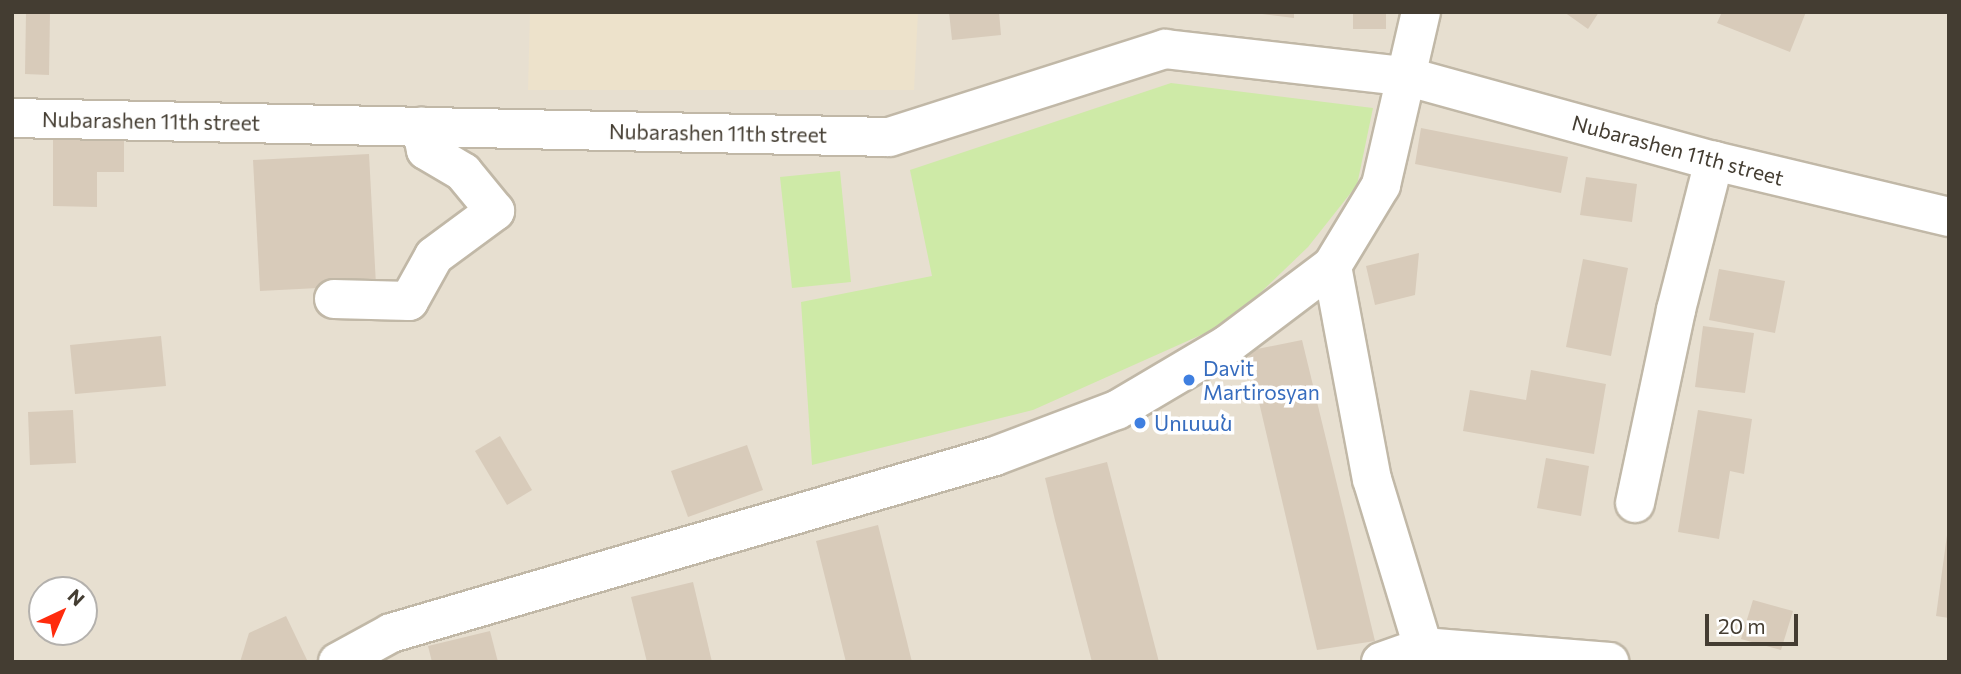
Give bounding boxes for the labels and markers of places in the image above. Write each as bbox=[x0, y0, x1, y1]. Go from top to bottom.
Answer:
place label: Davit Martirosyan bbox=[1203, 355, 1320, 405]
marker: Davit Martirosyan bbox=[1181, 372, 1197, 388]
place label: Սուսան bbox=[1154, 410, 1233, 436]
marker: Սուսան bbox=[1132, 415, 1148, 431]

